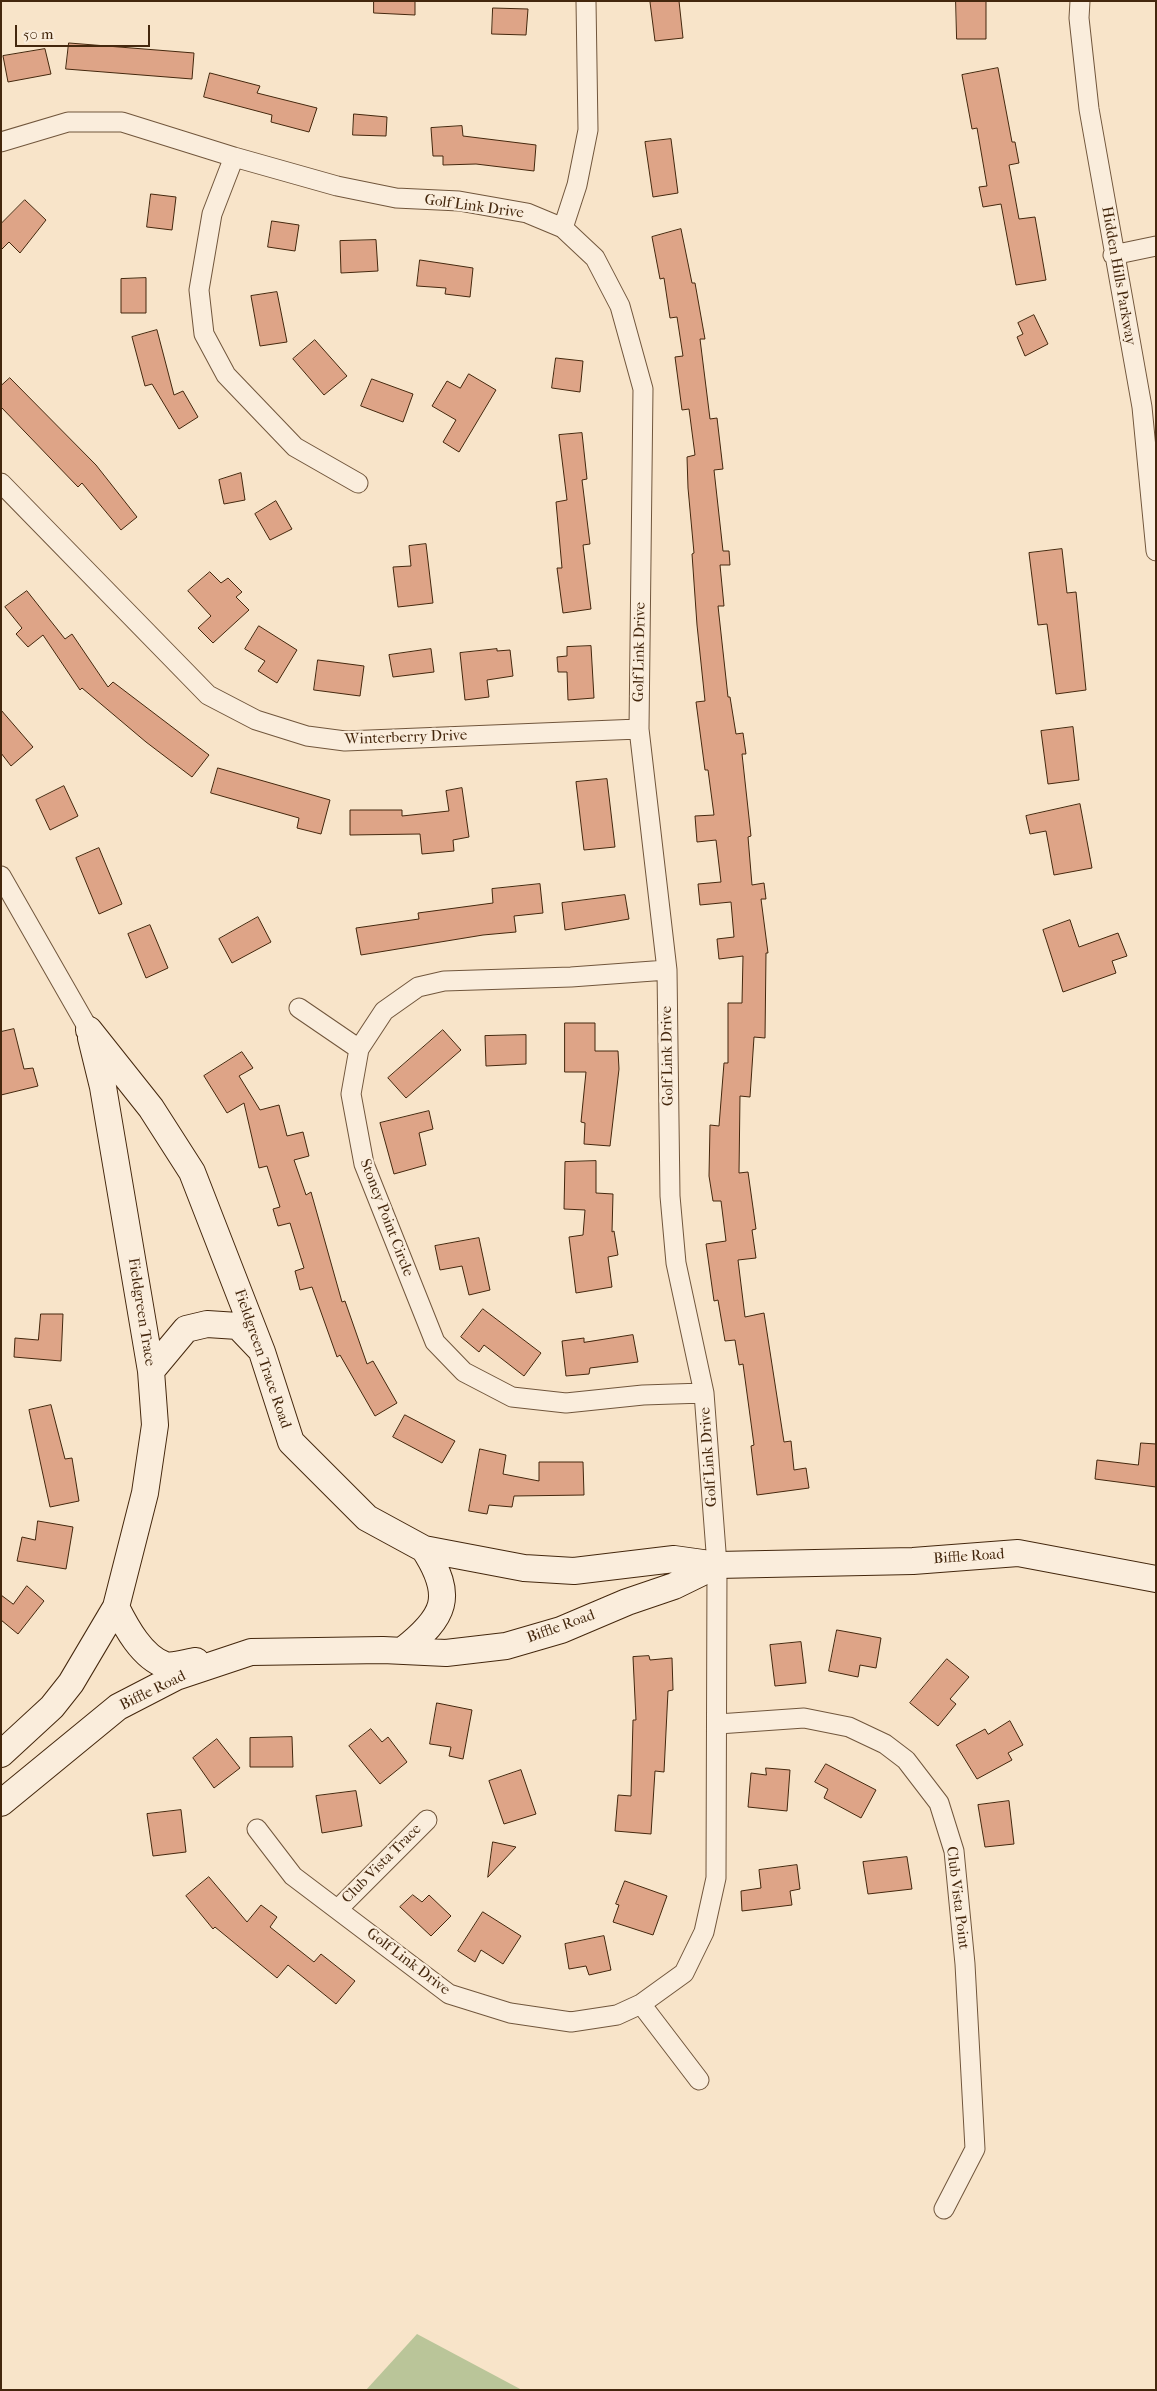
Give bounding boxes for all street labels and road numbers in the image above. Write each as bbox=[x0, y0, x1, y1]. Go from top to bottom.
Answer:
street label: Golf Link Drive bbox=[423, 191, 525, 223]
street label: Hidden Hills Parkway bbox=[1097, 205, 1139, 347]
street label: Golf Link Drive bbox=[630, 602, 650, 702]
street label: Winterberry Drive bbox=[344, 727, 468, 749]
street label: Golf Link Drive bbox=[658, 1006, 678, 1106]
street label: Stoney Point Circle bbox=[355, 1157, 417, 1279]
street label: Fieldgreen Trace bbox=[124, 1257, 158, 1367]
street label: Fieldgreen Trace Road bbox=[230, 1287, 294, 1431]
street label: Golf Link Drive bbox=[697, 1406, 721, 1508]
street label: Biffle Road bbox=[933, 1546, 1005, 1568]
street label: Biffle Road bbox=[525, 1606, 597, 1648]
street label: Biffle Road bbox=[117, 1667, 189, 1715]
street label: Club Vista Trace bbox=[338, 1820, 426, 1908]
street label: Club Vista Point bbox=[942, 1846, 972, 1950]
street label: Golf Link Drive bbox=[363, 1925, 453, 1999]

